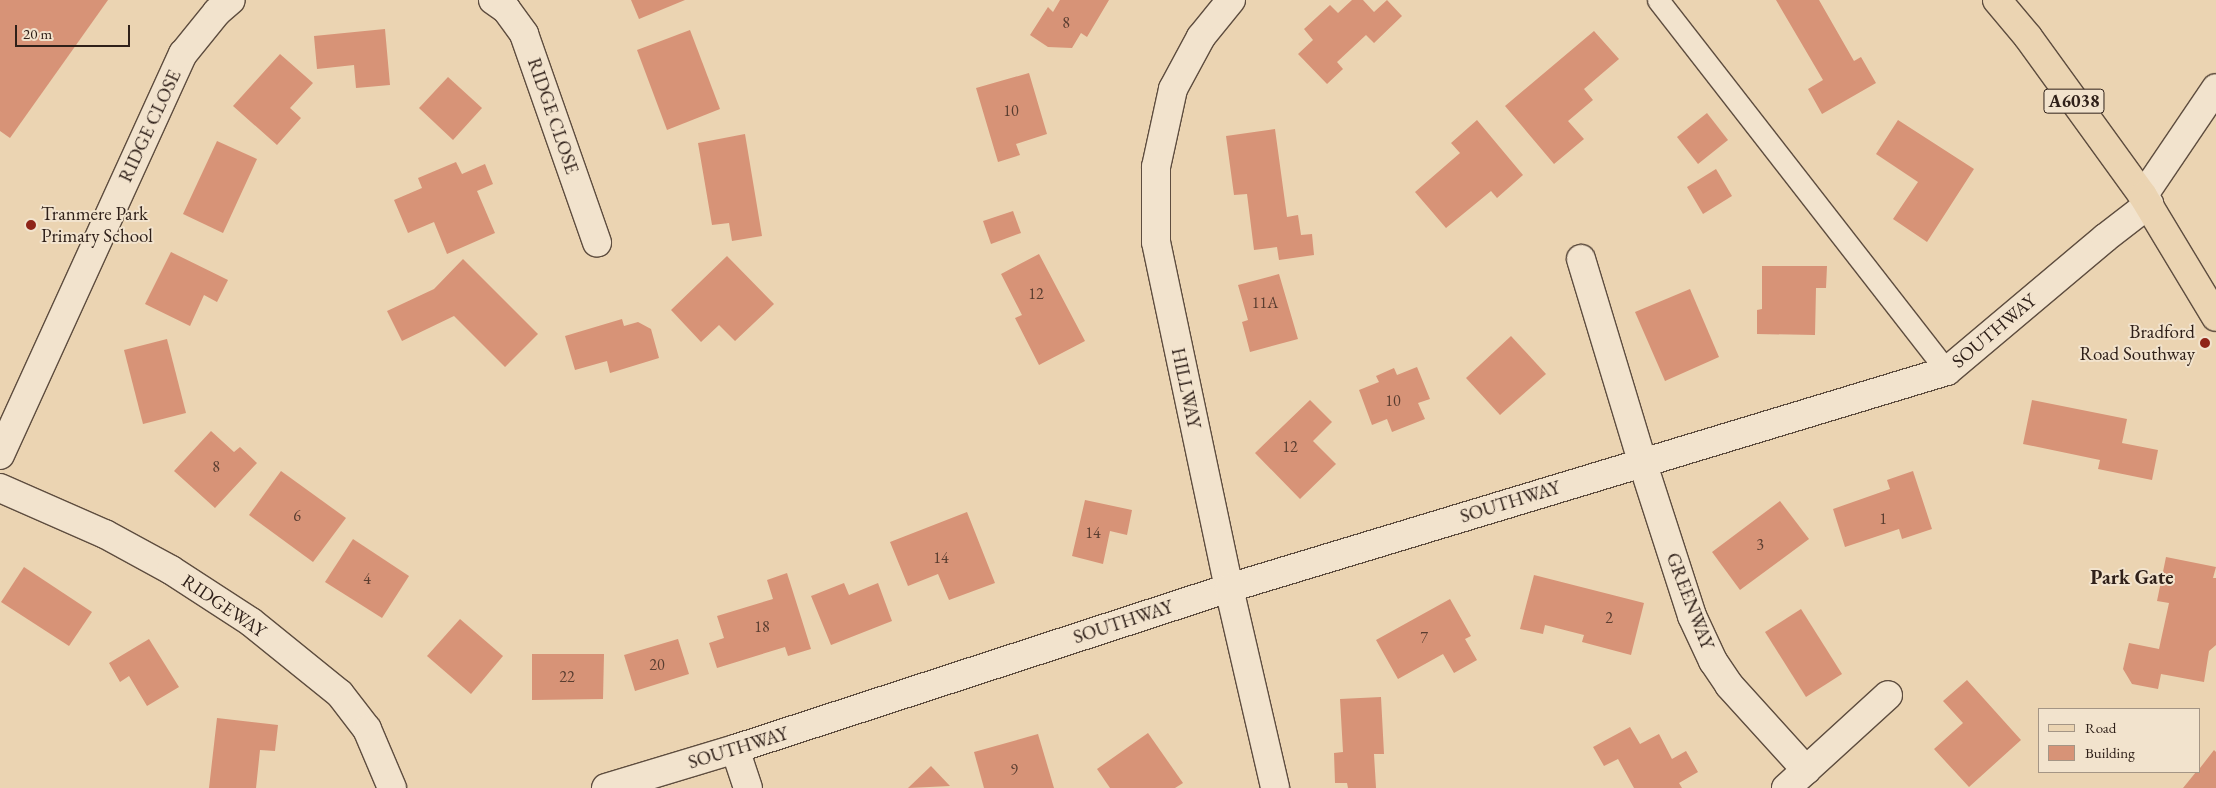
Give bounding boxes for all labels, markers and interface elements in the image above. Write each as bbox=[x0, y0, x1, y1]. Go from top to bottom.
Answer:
house number: 8 bbox=[1062, 13, 1070, 33]
scale bar bbox=[18, 15, 132, 47]
text: 20 m bbox=[23, 24, 52, 43]
street label: RIDGE CLOSE bbox=[522, 55, 584, 177]
street label: RIDGE CLOSE bbox=[114, 66, 186, 186]
road number: A6038 bbox=[2043, 85, 2105, 116]
house number: 10 bbox=[1003, 101, 1019, 121]
place label: Tranmere Park Primary School bbox=[41, 203, 153, 247]
marker: Tranmere Park Primary School bbox=[25, 219, 37, 231]
house number: 12 bbox=[1028, 284, 1044, 304]
street label: SOUTHWAY bbox=[1947, 289, 2041, 373]
house number: 11A bbox=[1252, 293, 1278, 313]
place label: Bradford Road Southway bbox=[2079, 321, 2195, 365]
marker: Bradford Road Southway bbox=[2199, 337, 2211, 349]
street label: HILLWAY bbox=[1166, 346, 1206, 430]
house number: 10 bbox=[1385, 391, 1401, 411]
house number: 12 bbox=[1282, 437, 1298, 457]
house number: 8 bbox=[212, 457, 220, 477]
street label: SOUTHWAY bbox=[1457, 476, 1563, 528]
house number: 6 bbox=[293, 506, 301, 526]
house number: 1 bbox=[1879, 509, 1887, 529]
house number: 14 bbox=[1085, 523, 1101, 543]
house number: 3 bbox=[1756, 535, 1764, 555]
house number: 14 bbox=[933, 548, 949, 568]
street label: GREENWAY bbox=[1661, 550, 1719, 652]
district label: Park Gate bbox=[2090, 565, 2174, 589]
house number: 4 bbox=[363, 569, 371, 589]
street label: RIDGEWAY bbox=[178, 570, 270, 642]
street label: SOUTHWAY bbox=[1070, 595, 1176, 649]
house number: 2 bbox=[1605, 608, 1613, 628]
house number: 18 bbox=[754, 617, 770, 637]
house number: 7 bbox=[1420, 628, 1428, 648]
house number: 20 bbox=[649, 655, 665, 675]
house number: 22 bbox=[559, 667, 575, 687]
legend bbox=[2038, 708, 2201, 773]
text: Road bbox=[2085, 718, 2116, 737]
street label: SOUTHWAY bbox=[685, 722, 791, 774]
text: Building bbox=[2085, 743, 2135, 762]
house number: 9 bbox=[1010, 760, 1018, 780]

